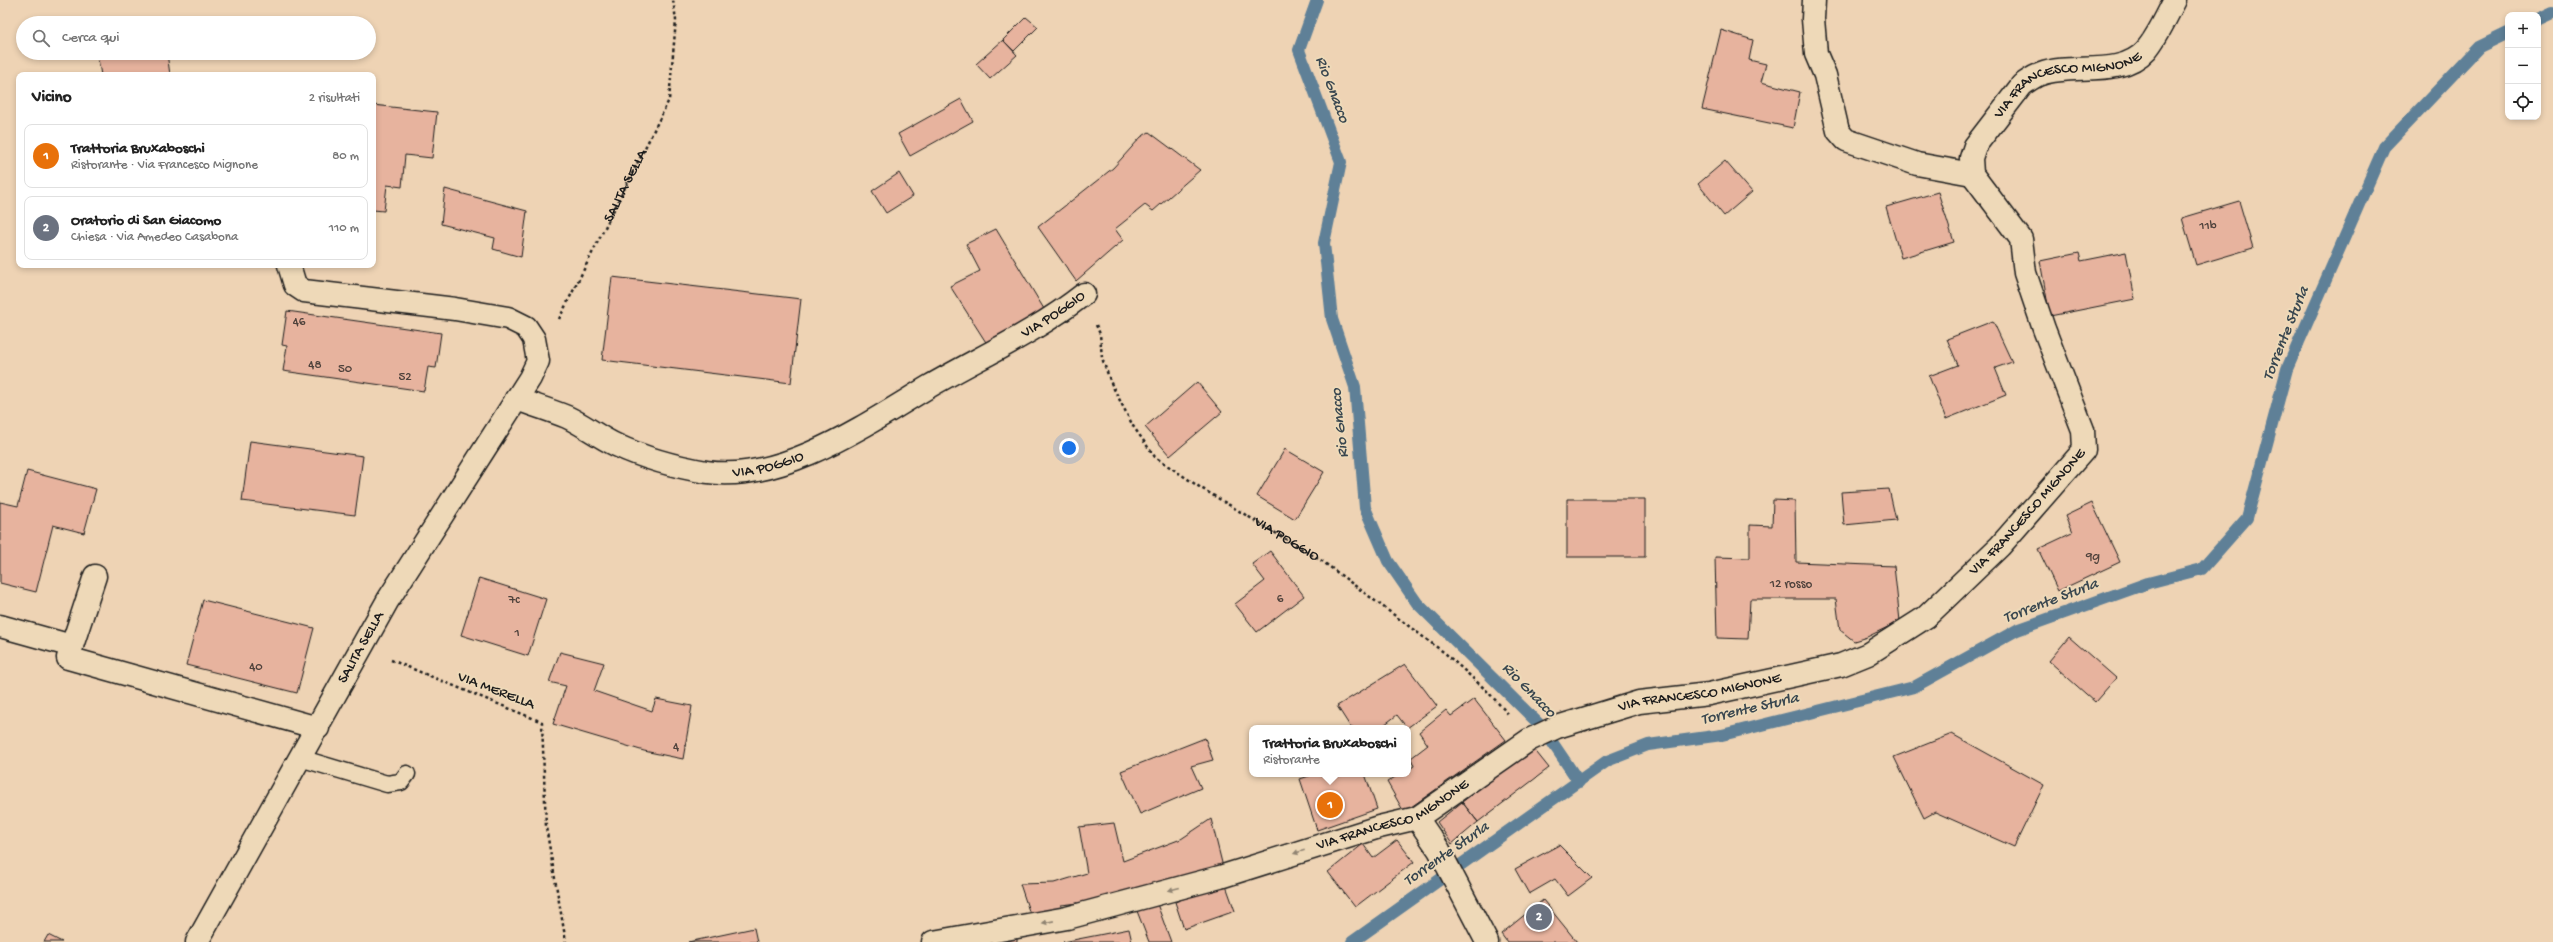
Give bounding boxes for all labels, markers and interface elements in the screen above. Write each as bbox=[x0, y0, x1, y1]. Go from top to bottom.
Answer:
map controls bbox=[2505, 12, 2541, 120]
button: + bbox=[2505, 12, 2541, 48]
search box bbox=[16, 16, 376, 60]
icon: search bbox=[30, 27, 52, 49]
text: Cerca qui bbox=[62, 29, 119, 47]
street label: VIA FRANCESCO MIGNONE bbox=[1990, 47, 2146, 123]
button: − bbox=[2505, 48, 2541, 84]
water label: Rio Gnacco bbox=[1310, 54, 1353, 127]
button: locate bbox=[2505, 84, 2541, 120]
text: Vicino bbox=[32, 88, 72, 108]
text: 2 risultati bbox=[309, 91, 360, 106]
text: Trattoria Bruxaboschi bbox=[71, 140, 205, 158]
street label: SALITA SELLA bbox=[600, 145, 652, 225]
text: 1 bbox=[43, 149, 49, 164]
text: 80 m bbox=[332, 149, 359, 164]
text: Ristorante · Via Francesco Mignone bbox=[71, 158, 258, 173]
text: Oratorio di San Giacomo bbox=[71, 212, 221, 230]
house number: 11b bbox=[2198, 219, 2217, 234]
text: 2 bbox=[43, 221, 49, 236]
text: 110 m bbox=[329, 221, 359, 236]
text: Chiesa · Via Amedeo Casabona bbox=[71, 230, 238, 245]
water label: Torrente Sturla bbox=[2260, 283, 2315, 384]
street label: VIA POGGIO bbox=[1017, 287, 1089, 343]
house number: 46 bbox=[293, 315, 306, 330]
house number: 48 bbox=[308, 358, 322, 373]
house number: 50 bbox=[338, 362, 353, 377]
house number: 52 bbox=[398, 370, 412, 385]
water label: Rio Gnacco bbox=[1328, 387, 1354, 459]
your location bbox=[1059, 438, 1079, 458]
street label: VIA FRANCESCO MIGNONE bbox=[1965, 445, 2090, 580]
street label: VIA POGGIO bbox=[731, 448, 807, 482]
street label: VIA POGGIO bbox=[1250, 512, 1322, 566]
house number: 9g bbox=[2085, 550, 2100, 565]
water label: Torrente Sturla bbox=[2001, 575, 2102, 629]
house number: 12 rosso bbox=[1769, 577, 1812, 592]
house number: 6 bbox=[1277, 592, 1284, 607]
house number: 7c bbox=[507, 593, 520, 608]
street label: SALITA SELLA bbox=[334, 608, 389, 687]
house number: 1 bbox=[513, 626, 520, 641]
water label: Rio Gnacco bbox=[1497, 659, 1560, 723]
house number: 40 bbox=[249, 660, 263, 675]
street label: VIA MERELLA bbox=[454, 668, 538, 714]
street label: VIA FRANCESCO MIGNONE bbox=[1615, 669, 1784, 717]
water label: Torrente Sturla bbox=[1699, 689, 1802, 730]
popup bbox=[1249, 725, 1411, 777]
text: Trattoria Bruxaboschi bbox=[1263, 735, 1397, 753]
house number: 4 bbox=[673, 740, 679, 755]
text: Ristorante bbox=[1263, 753, 1320, 768]
street label: VIA FRANCESCO MIGNONE bbox=[1313, 775, 1473, 855]
pin: 1 bbox=[1317, 790, 1343, 820]
water label: Torrente Sturla bbox=[1401, 818, 1494, 891]
one-way arrow bbox=[1292, 849, 1304, 855]
one-way arrow bbox=[1168, 886, 1180, 892]
pin: 2 bbox=[1526, 902, 1552, 932]
one-way arrow bbox=[1042, 919, 1054, 925]

